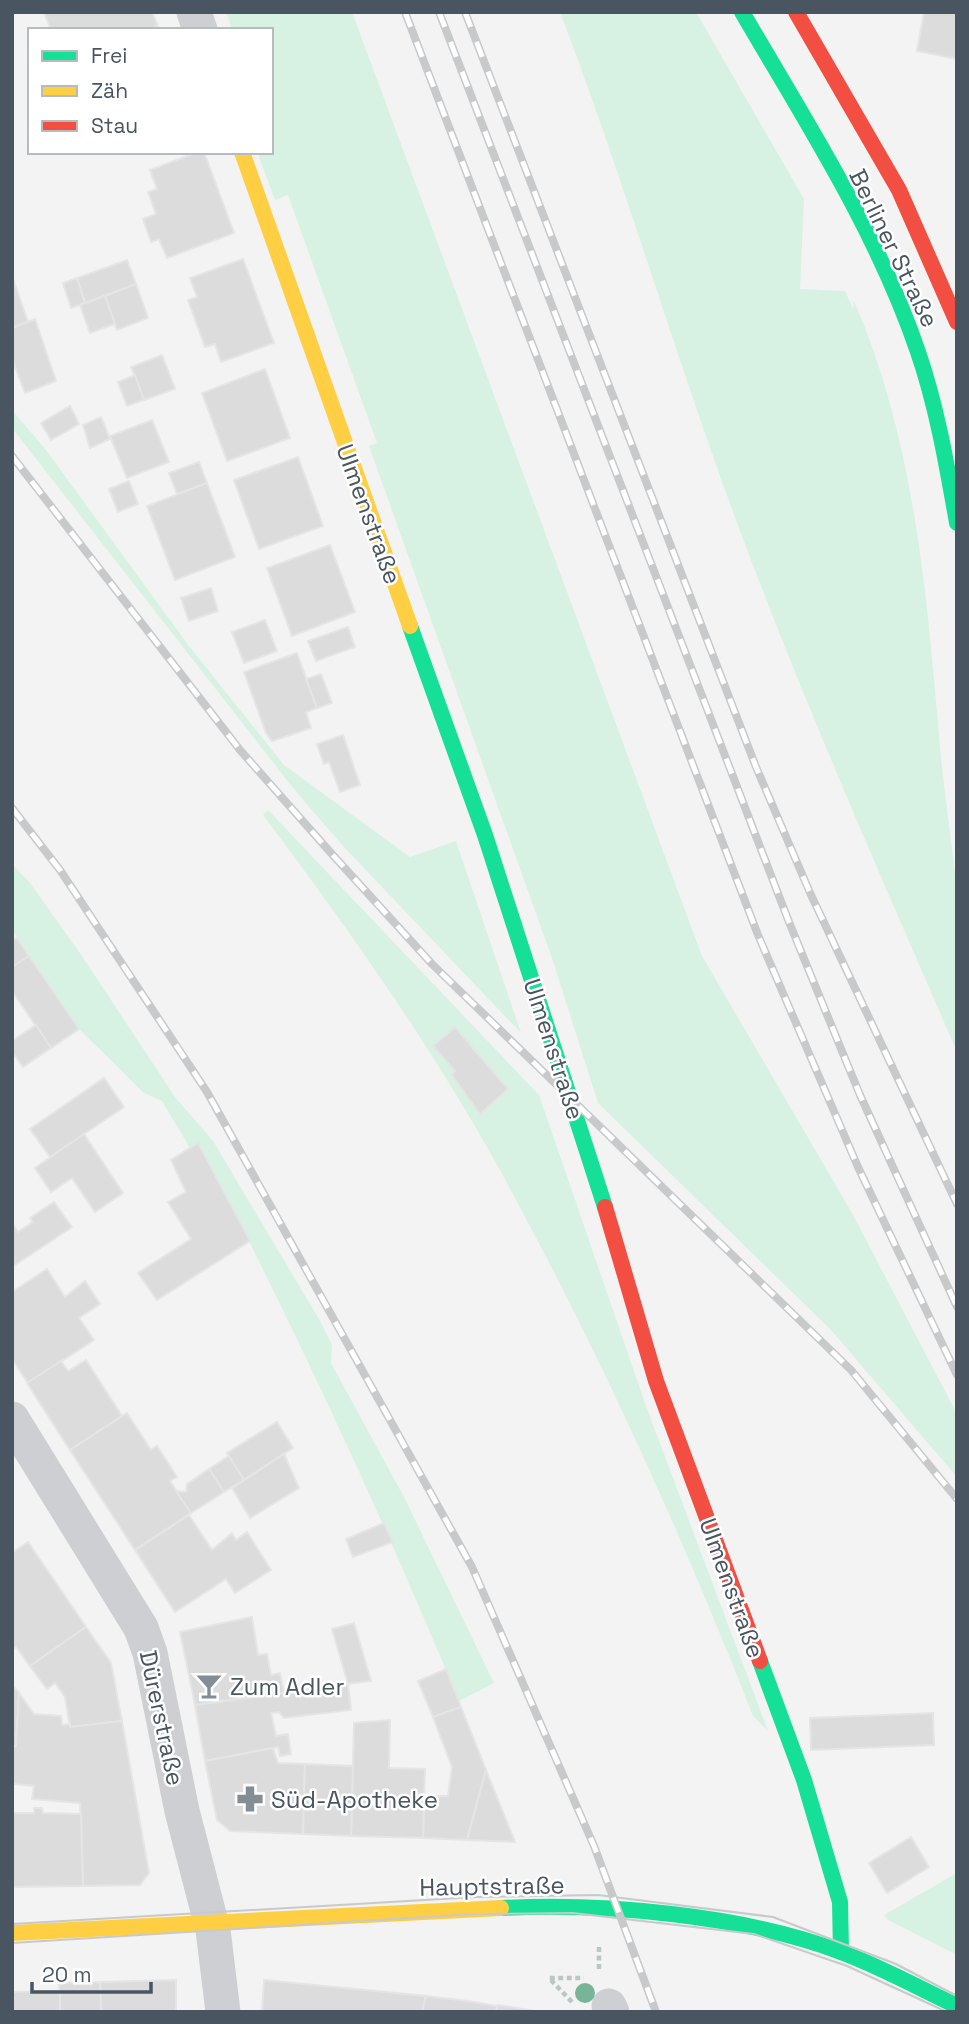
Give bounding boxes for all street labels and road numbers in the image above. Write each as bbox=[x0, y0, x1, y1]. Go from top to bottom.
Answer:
street label: Berliner Straße bbox=[842, 164, 946, 332]
street label: Ulmenstraße bbox=[329, 440, 409, 588]
street label: Ulmenstraße bbox=[517, 975, 591, 1123]
street label: Ulmenstraße bbox=[692, 1514, 772, 1662]
street label: Dürerstraße bbox=[133, 1648, 191, 1788]
street label: Hauptstraße bbox=[419, 1869, 565, 1903]

